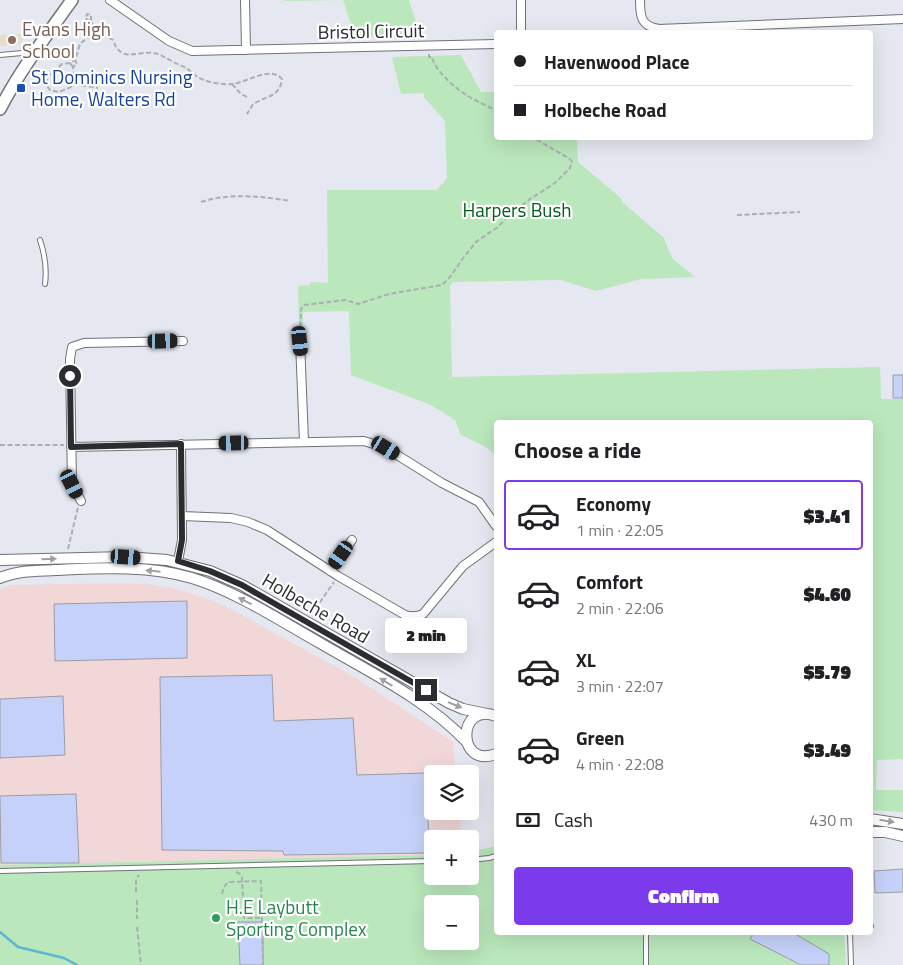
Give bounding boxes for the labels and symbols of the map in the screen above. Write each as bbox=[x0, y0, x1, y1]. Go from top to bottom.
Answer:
place label: Evans High School bbox=[22, 14, 111, 65]
street label: Bristol Circuit bbox=[317, 15, 425, 46]
marker: Evans High School bbox=[6, 34, 18, 46]
place label: St Dominics Nursing Home, Walters Rd bbox=[31, 62, 193, 113]
marker: St Dominics Nursing Home, Walters Rd bbox=[15, 82, 27, 94]
park label: Harpers Bush bbox=[463, 195, 571, 224]
car bbox=[290, 325, 309, 357]
car bbox=[147, 333, 178, 349]
route start bbox=[59, 365, 81, 387]
car bbox=[369, 434, 402, 462]
car bbox=[218, 435, 249, 451]
car bbox=[58, 467, 85, 501]
car bbox=[326, 538, 355, 572]
car bbox=[110, 548, 141, 566]
one-way arrow bbox=[41, 555, 57, 563]
street label: Holbeche Road bbox=[257, 565, 376, 650]
one-way arrow bbox=[145, 567, 161, 575]
one-way arrow bbox=[238, 597, 252, 605]
callout: 2 min bbox=[385, 618, 467, 652]
one-way arrow bbox=[380, 677, 393, 686]
route end bbox=[415, 679, 437, 701]
one-way arrow bbox=[448, 702, 462, 710]
one-way arrow bbox=[879, 817, 895, 825]
place label: H.E Laybutt Sporting Complex bbox=[226, 892, 367, 943]
marker: H.E Laybutt Sporting Complex bbox=[210, 912, 222, 924]

